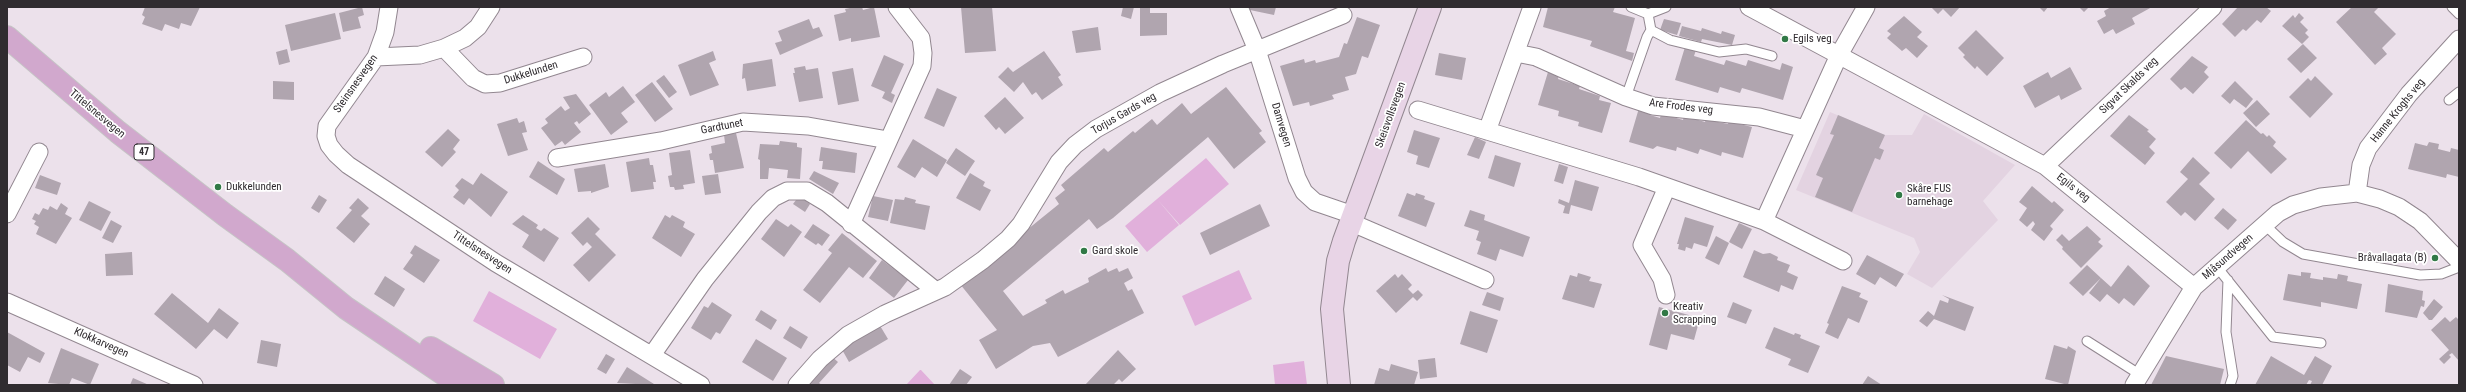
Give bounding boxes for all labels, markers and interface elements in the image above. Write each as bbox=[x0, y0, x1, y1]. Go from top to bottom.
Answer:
place label: Egils veg bbox=[1793, 32, 1832, 46]
marker: Egils veg bbox=[1780, 34, 1790, 44]
street label: Steinsnesvegen bbox=[331, 52, 381, 116]
street label: Sigvat Skalds veg bbox=[2097, 55, 2161, 117]
street label: Dukkelunden bbox=[502, 59, 560, 87]
street label: Hanne Kroghs veg bbox=[2368, 76, 2428, 146]
street label: Skeisvollsvegen bbox=[1373, 80, 1409, 150]
street label: Tittelsnesvegen bbox=[66, 87, 128, 141]
street label: Torjus Gards veg bbox=[1089, 90, 1159, 138]
street label: Are Frodes veg bbox=[1648, 97, 1714, 117]
street label: Damvegen bbox=[1268, 101, 1294, 149]
street label: Gardtunet bbox=[700, 116, 744, 138]
road number: 47 bbox=[134, 144, 154, 160]
street label: Egils veg bbox=[2054, 171, 2092, 205]
place label: Dukkelunden bbox=[226, 180, 282, 194]
marker: Dukkelunden bbox=[213, 182, 223, 192]
place label: Skåre FUS barnehage bbox=[1907, 182, 1953, 208]
marker: Skåre FUS barnehage bbox=[1894, 190, 1904, 200]
street label: Tittelsnesvegen bbox=[450, 229, 514, 277]
street label: Mjåsundvegen bbox=[2200, 231, 2256, 283]
place label: Gard skole bbox=[1092, 244, 1138, 258]
marker: Gard skole bbox=[1079, 246, 1089, 256]
place label: Bråvallagata (B) bbox=[2358, 251, 2427, 265]
marker: Bråvallagata (B) bbox=[2430, 253, 2440, 263]
place label: Kreativ Scrapping bbox=[1673, 300, 1716, 326]
marker: Kreativ Scrapping bbox=[1660, 308, 1670, 318]
street label: Klokkarvegen bbox=[72, 325, 130, 361]

